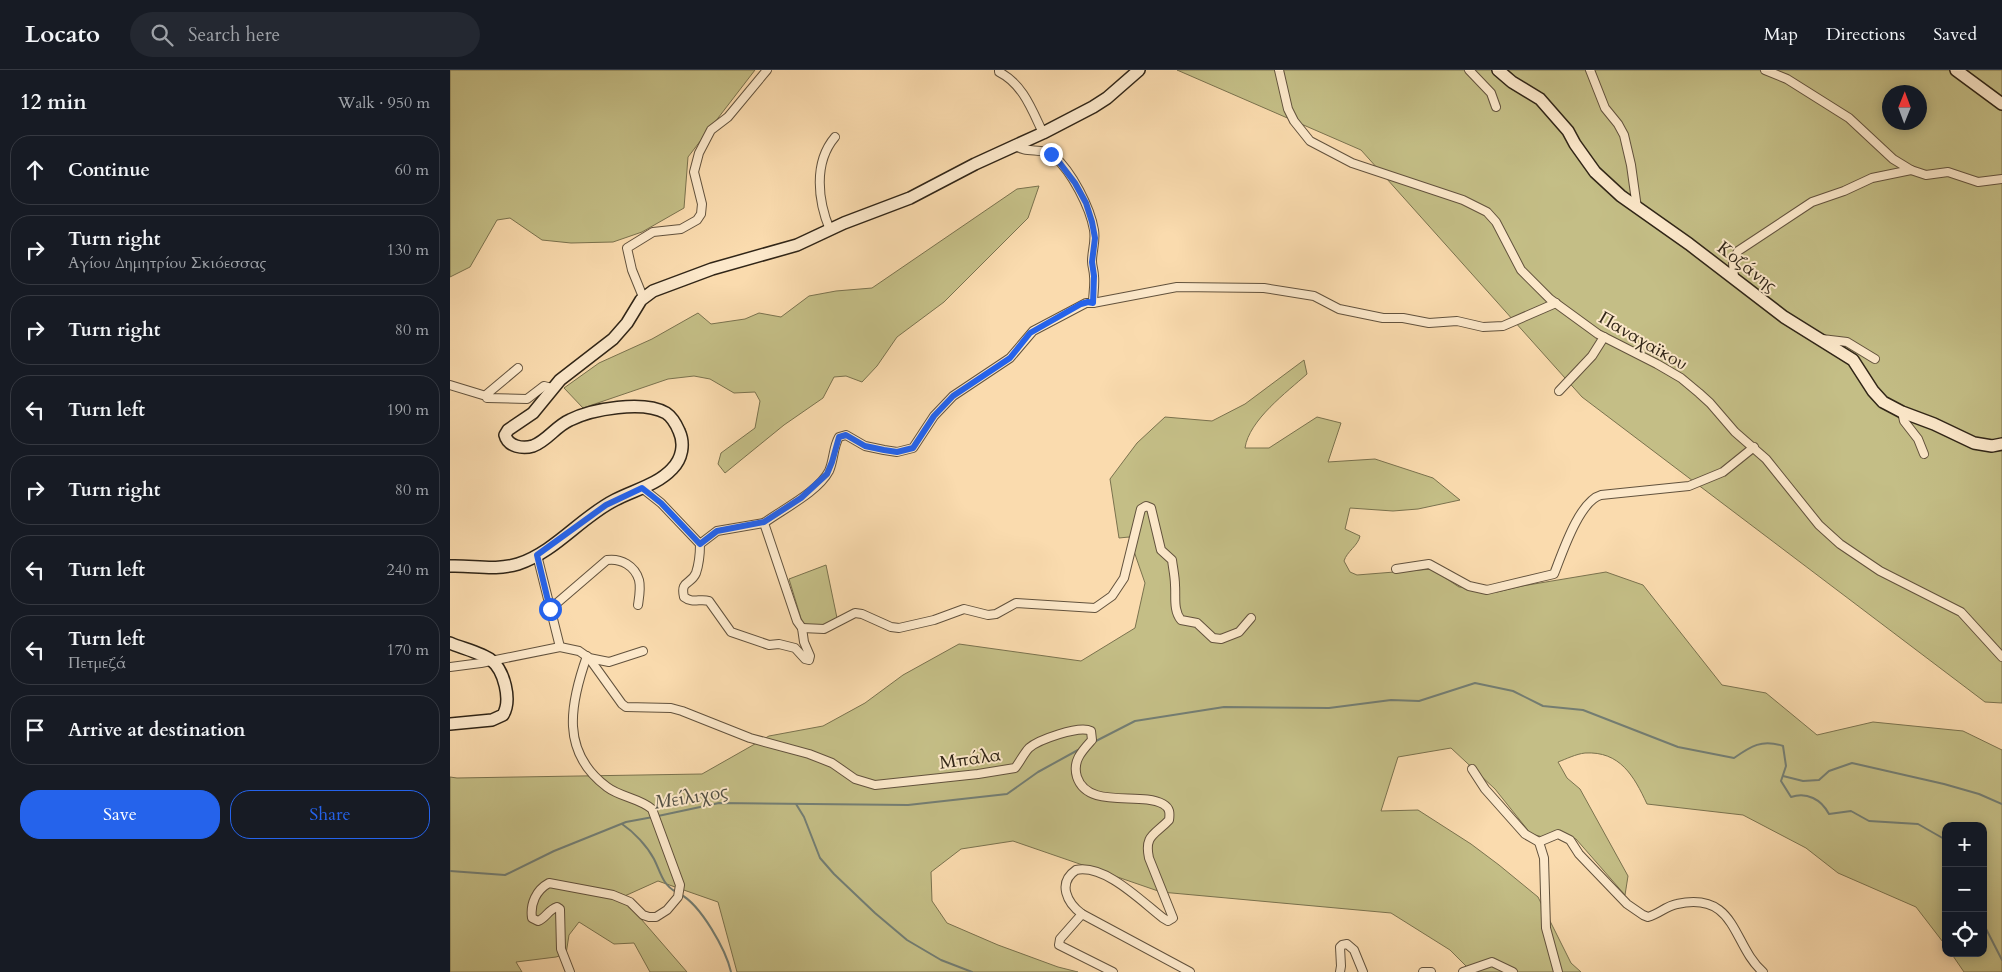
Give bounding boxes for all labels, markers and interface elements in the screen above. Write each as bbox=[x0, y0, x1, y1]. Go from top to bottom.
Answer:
search box bbox=[130, 12, 480, 57]
text: Locato bbox=[25, 18, 100, 51]
icon: search bbox=[148, 21, 176, 49]
text: Search here bbox=[188, 22, 280, 48]
text: Map bbox=[1764, 22, 1798, 47]
text: Directions bbox=[1826, 22, 1905, 47]
text: Saved bbox=[1933, 22, 1977, 47]
north arrow bbox=[1882, 85, 1927, 130]
text: 12 min bbox=[20, 88, 87, 117]
text: Walk · 950 m bbox=[338, 92, 430, 114]
route end bbox=[1040, 143, 1063, 166]
icon: ahead bbox=[21, 156, 49, 184]
text: Continue bbox=[68, 157, 150, 183]
text: 60 m bbox=[395, 159, 429, 181]
text: Turn right bbox=[68, 226, 160, 252]
icon: right bbox=[21, 236, 49, 264]
street label: Κοζάνης bbox=[1712, 236, 1782, 299]
text: 130 m bbox=[387, 239, 429, 261]
text: Αγίου Δημητρίου Σκιόεσσας bbox=[68, 252, 266, 274]
street label: Παναχαϊκου bbox=[1594, 305, 1692, 377]
icon: right bbox=[21, 316, 49, 344]
text: Turn right bbox=[68, 317, 160, 343]
text: 80 m bbox=[395, 319, 429, 341]
icon: left bbox=[21, 396, 49, 424]
text: Turn left bbox=[68, 397, 145, 423]
text: 190 m bbox=[387, 399, 429, 421]
icon: right bbox=[21, 476, 49, 504]
text: Turn right bbox=[68, 477, 160, 503]
text: 80 m bbox=[395, 479, 429, 501]
icon: left bbox=[21, 556, 49, 584]
text: Turn left bbox=[68, 557, 145, 583]
text: 240 m bbox=[387, 559, 429, 581]
route start bbox=[539, 598, 562, 621]
text: Turn left bbox=[68, 626, 145, 652]
icon: left bbox=[21, 636, 49, 664]
text: 170 m bbox=[387, 639, 429, 661]
text: Πετμεζά bbox=[68, 652, 127, 674]
icon: arrive bbox=[21, 716, 49, 744]
text: Arrive at destination bbox=[68, 717, 245, 743]
street label: Μπάλα bbox=[938, 742, 1002, 776]
water label: Μείλιχος bbox=[652, 778, 730, 816]
button: Save bbox=[20, 790, 220, 839]
button: Share bbox=[230, 790, 430, 839]
map controls bbox=[1942, 822, 1987, 957]
button: + bbox=[1942, 822, 1987, 867]
button: − bbox=[1942, 867, 1987, 912]
button: locate bbox=[1942, 912, 1987, 957]

